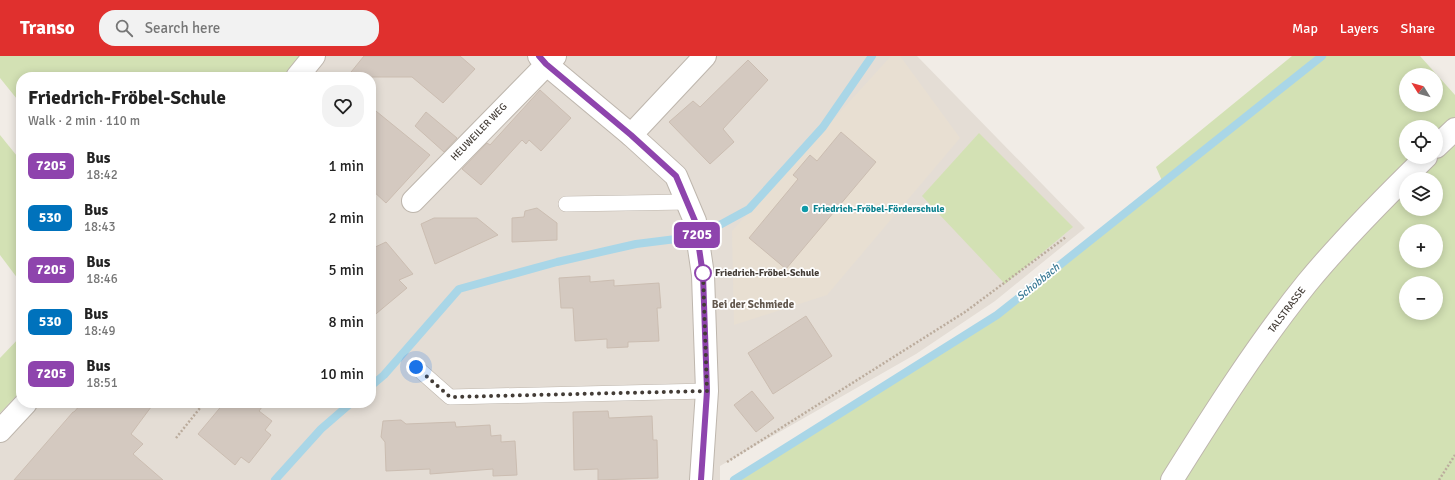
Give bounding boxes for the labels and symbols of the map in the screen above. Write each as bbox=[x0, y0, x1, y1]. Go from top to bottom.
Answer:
north arrow bbox=[1399, 68, 1443, 112]
street label: HEUWEILER WEG bbox=[448, 101, 510, 163]
place label: Friedrich-Fröbel-Förderschule bbox=[813, 203, 944, 215]
marker: Friedrich-Fröbel-Förderschule bbox=[800, 204, 810, 214]
line badge: 7205 bbox=[669, 222, 725, 248]
water label: Schobbach bbox=[1014, 260, 1063, 303]
marker: Friedrich-Fröbel-Schule bbox=[694, 264, 712, 282]
place label: Friedrich-Fröbel-Schule bbox=[715, 267, 819, 279]
street label: TALSTRASSE bbox=[1266, 284, 1308, 335]
district label: Bei der Schmiede bbox=[712, 298, 795, 311]
your location bbox=[406, 357, 426, 377]

